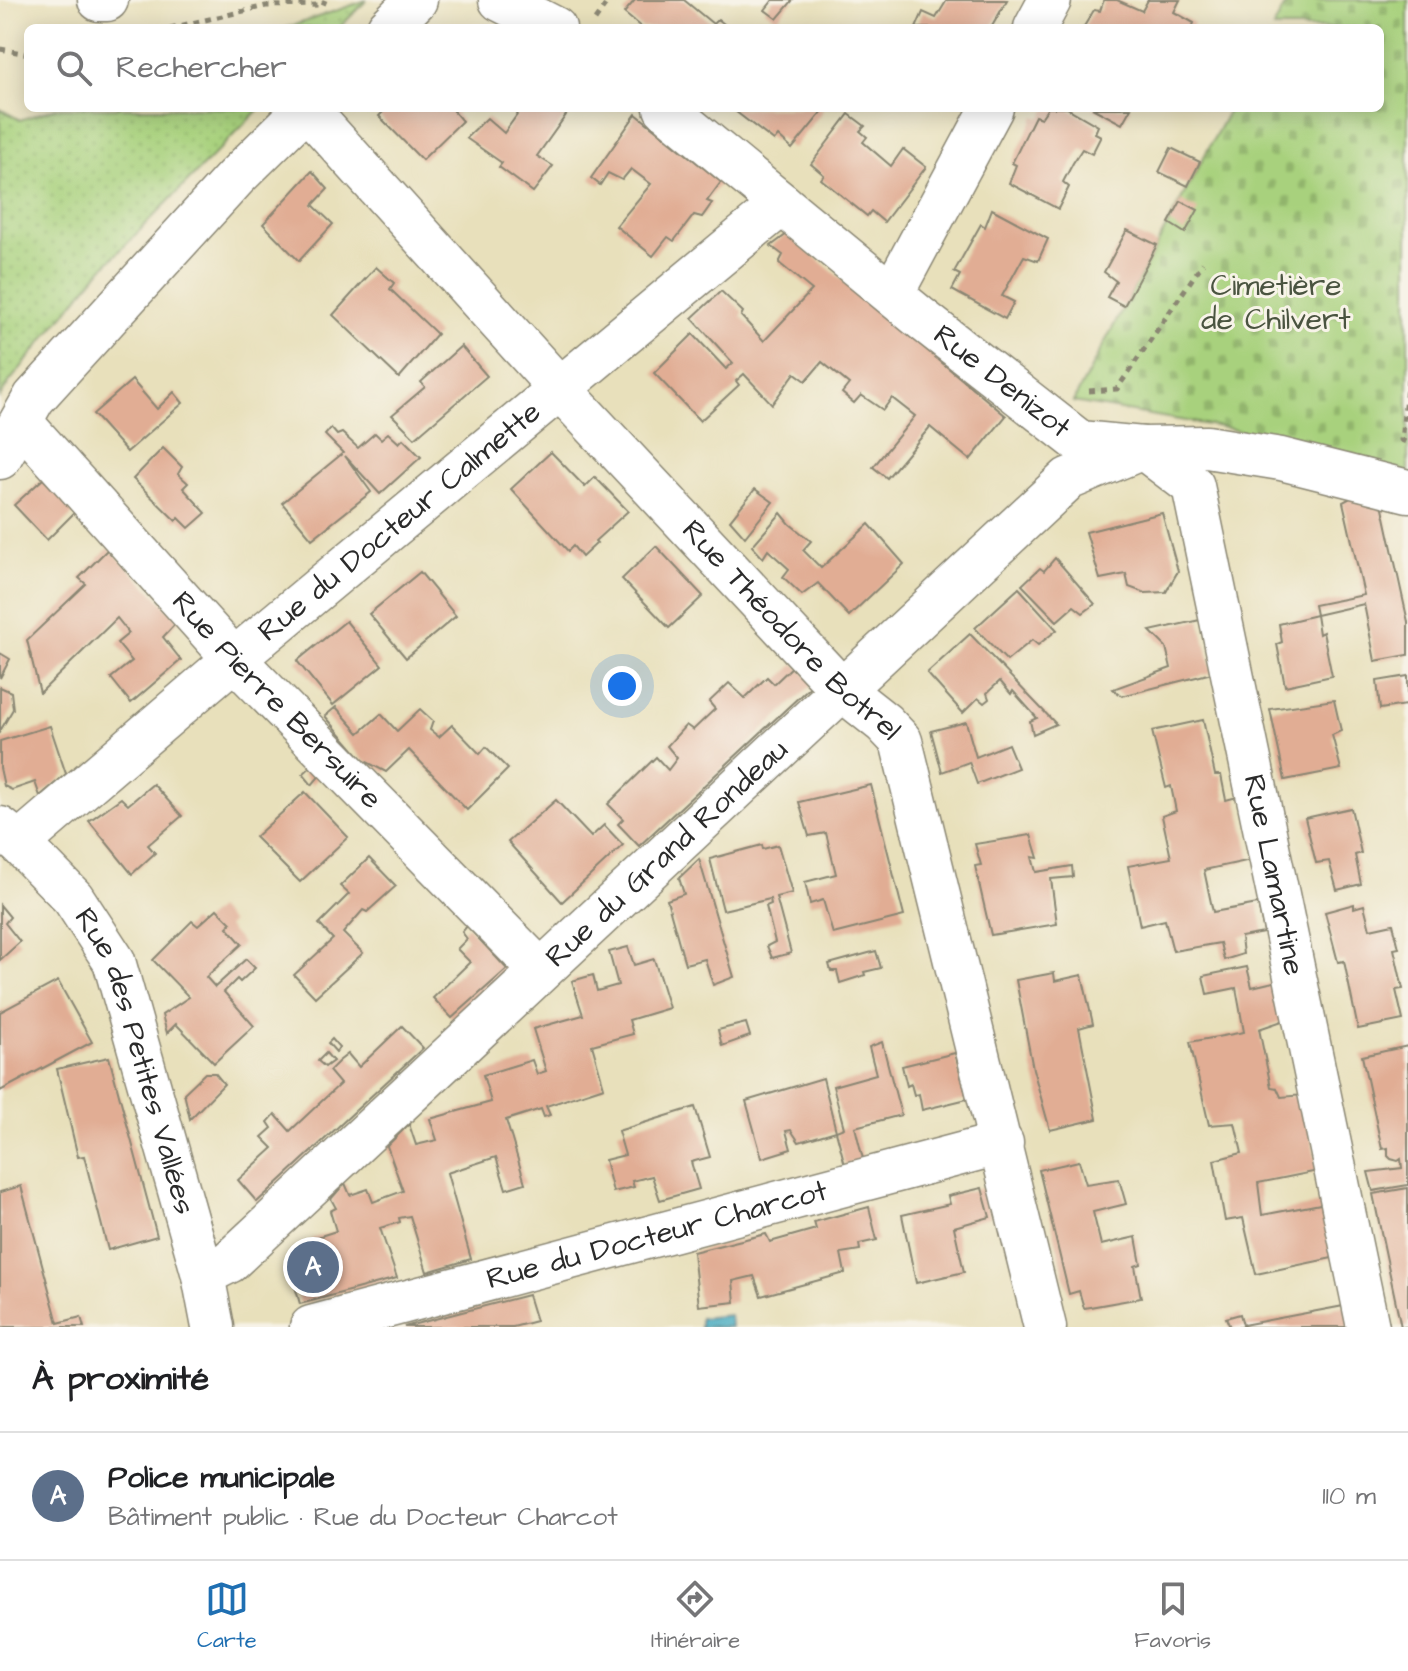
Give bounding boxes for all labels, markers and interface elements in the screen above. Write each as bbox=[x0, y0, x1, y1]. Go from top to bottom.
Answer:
search box bbox=[24, 24, 1384, 112]
icon: search bbox=[52, 46, 96, 90]
text: Rechercher bbox=[116, 47, 287, 89]
park label: Cimetière de Chilvert bbox=[1201, 265, 1351, 341]
street label: Rue Denizot bbox=[924, 314, 1080, 448]
street label: Rue du Docteur Calmette bbox=[249, 392, 550, 652]
street label: Rue Théodore Botrel bbox=[672, 511, 911, 750]
street label: Rue Pierre Bersuire bbox=[162, 582, 392, 819]
your location bbox=[602, 666, 642, 706]
street label: Rue du Grand Rondeau bbox=[536, 730, 797, 977]
street label: Rue Lamartine bbox=[1233, 771, 1315, 979]
street label: Rue des Petites Vallées bbox=[64, 900, 206, 1219]
street label: Rue du Docteur Charcot bbox=[482, 1169, 832, 1300]
pin: A bbox=[287, 1237, 339, 1297]
text: À proximité bbox=[32, 1355, 209, 1403]
text: Police municipale bbox=[108, 1457, 335, 1499]
text: A bbox=[50, 1478, 66, 1514]
text: 110 m bbox=[1322, 1478, 1376, 1514]
text: Bâtiment public · Rue du Docteur Charcot bbox=[108, 1499, 618, 1535]
tab: Carte bbox=[197, 1577, 257, 1656]
tab: Itinéraire bbox=[651, 1577, 740, 1656]
tab: Favoris bbox=[1134, 1577, 1211, 1656]

